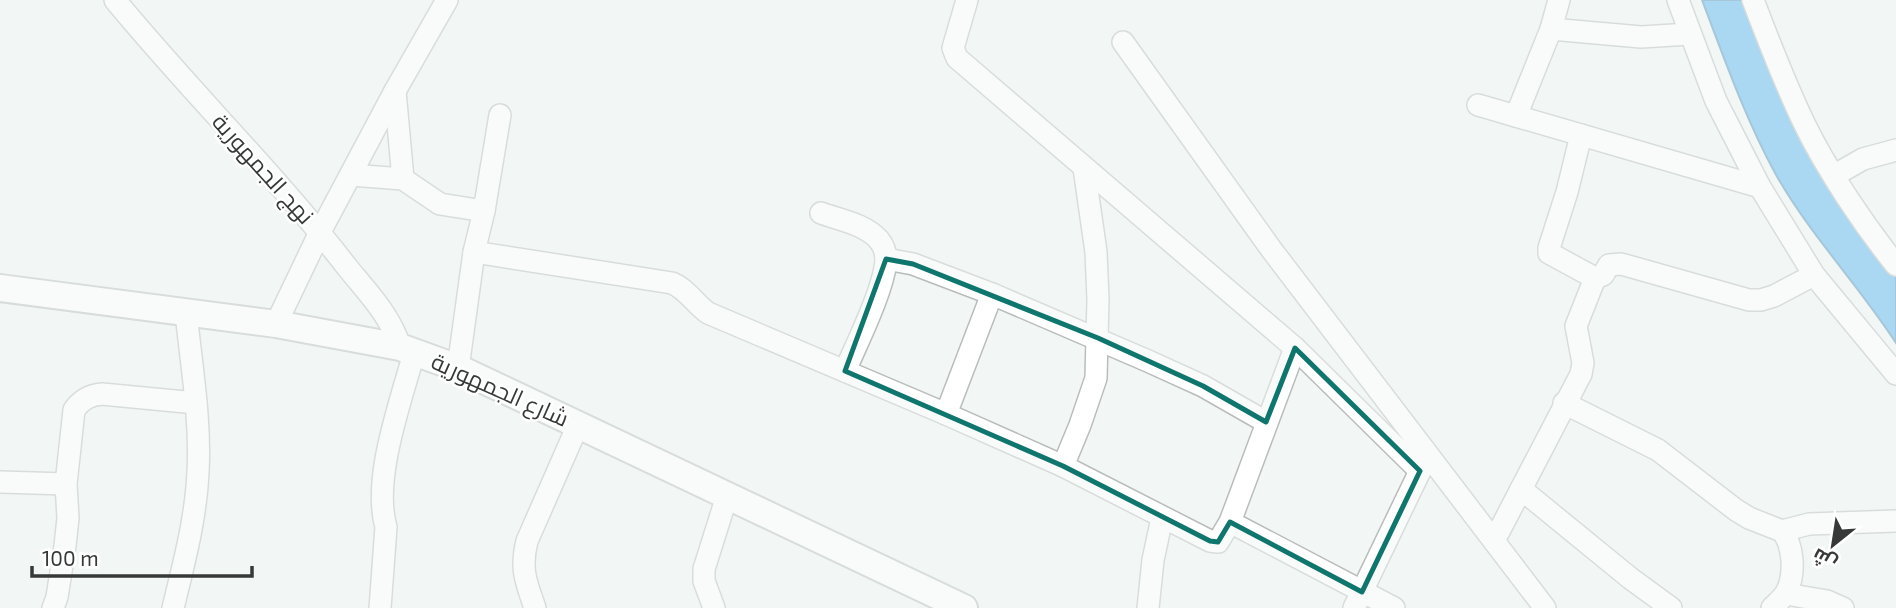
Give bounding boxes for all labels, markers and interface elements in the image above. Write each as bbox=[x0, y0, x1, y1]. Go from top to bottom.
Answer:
street label: نهج الجمهورية bbox=[205, 107, 321, 231]
street label: شارع الجمهورية bbox=[426, 346, 573, 435]
north arrow bbox=[1798, 510, 1868, 580]
scale bar bbox=[32, 534, 252, 578]
text: ش bbox=[1808, 543, 1841, 576]
text: 100 m bbox=[42, 545, 99, 570]

